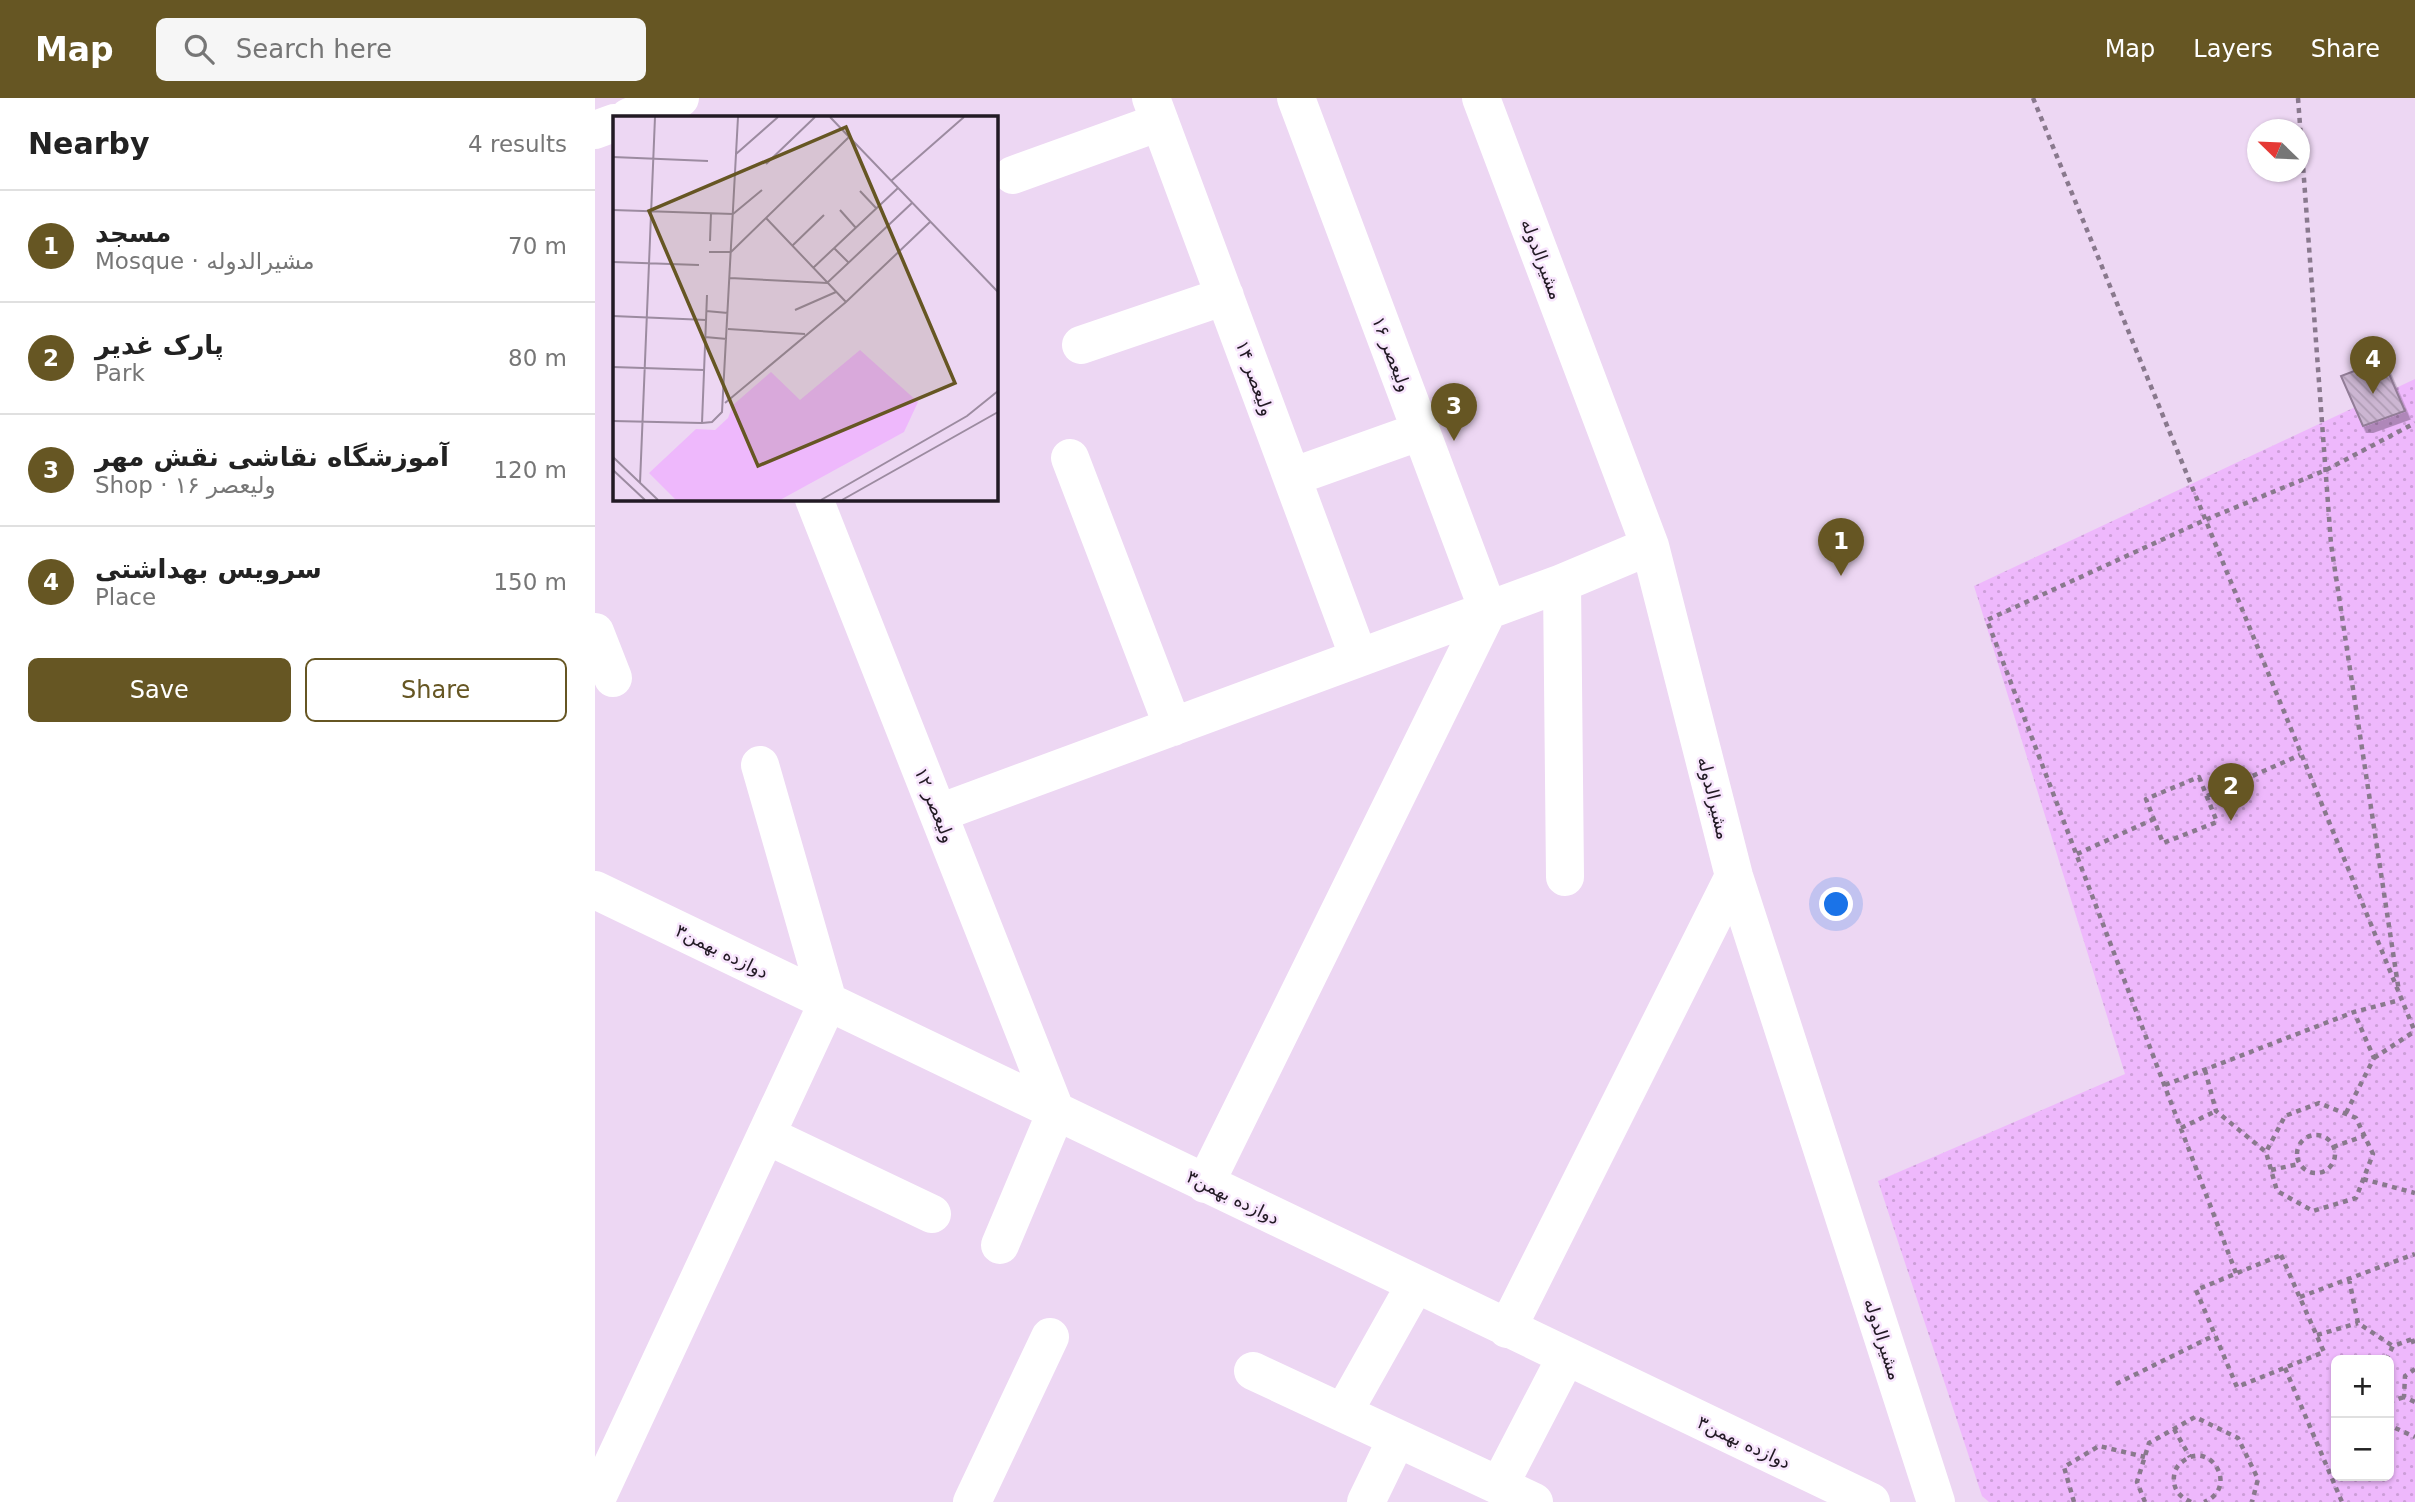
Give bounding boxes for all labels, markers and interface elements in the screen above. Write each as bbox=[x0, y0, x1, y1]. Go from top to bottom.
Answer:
search box bbox=[156, 18, 646, 81]
text: Map bbox=[35, 30, 114, 69]
icon: search bbox=[180, 30, 218, 68]
text: Search here bbox=[236, 34, 392, 64]
text: Map bbox=[2105, 35, 2155, 63]
text: Layers bbox=[2193, 35, 2273, 63]
text: Share bbox=[2311, 35, 2380, 63]
inset map bbox=[613, 116, 997, 500]
north arrow bbox=[2247, 119, 2310, 182]
text: Nearby bbox=[28, 126, 150, 161]
text: 4 results bbox=[468, 131, 567, 157]
street label: مشیرالدوله bbox=[1516, 216, 1567, 303]
text: مسجد bbox=[95, 218, 171, 248]
text: 1 bbox=[43, 233, 59, 259]
text: 70 m bbox=[508, 233, 567, 259]
text: Mosque · مشیرالدوله bbox=[95, 248, 315, 274]
street label: ولیعصر ۱۶ bbox=[1367, 313, 1416, 395]
text: پارک غدیر bbox=[95, 330, 224, 360]
pin: 4 bbox=[2350, 336, 2396, 394]
street label: ولیعصر ۱۴ bbox=[1231, 337, 1278, 419]
text: 2 bbox=[43, 345, 59, 371]
text: 80 m bbox=[508, 345, 567, 371]
text: Park bbox=[95, 360, 145, 386]
pin: 3 bbox=[1431, 383, 1477, 441]
text: آموزشگاه نقاشی نقش مهر bbox=[95, 442, 449, 472]
text: 3 bbox=[43, 457, 59, 483]
text: 120 m bbox=[493, 457, 567, 483]
text: Shop · ولیعصر ۱۶ bbox=[95, 472, 276, 498]
pin: 1 bbox=[1818, 518, 1864, 576]
text: سرویس بهداشتی bbox=[95, 554, 322, 584]
text: 4 bbox=[43, 569, 59, 595]
text: 150 m bbox=[493, 569, 567, 595]
text: Place bbox=[95, 584, 156, 610]
button: Save bbox=[28, 658, 291, 722]
button: Share bbox=[305, 658, 567, 722]
street label: مشیرالدوله bbox=[1693, 754, 1734, 842]
pin: 2 bbox=[2208, 763, 2254, 821]
street label: ولیعصر ۱۲ bbox=[910, 764, 960, 846]
your location bbox=[1819, 887, 1853, 921]
street label: دوازده بهمن۳ bbox=[672, 920, 772, 983]
street label: دوازده بهمن۳ bbox=[1183, 1166, 1283, 1229]
street label: مشیرالدوله bbox=[1859, 1295, 1906, 1383]
map controls bbox=[2331, 1355, 2394, 1481]
button: + bbox=[2331, 1355, 2394, 1418]
street label: دوازده بهمن۳ bbox=[1694, 1411, 1794, 1474]
button: − bbox=[2331, 1418, 2394, 1481]

